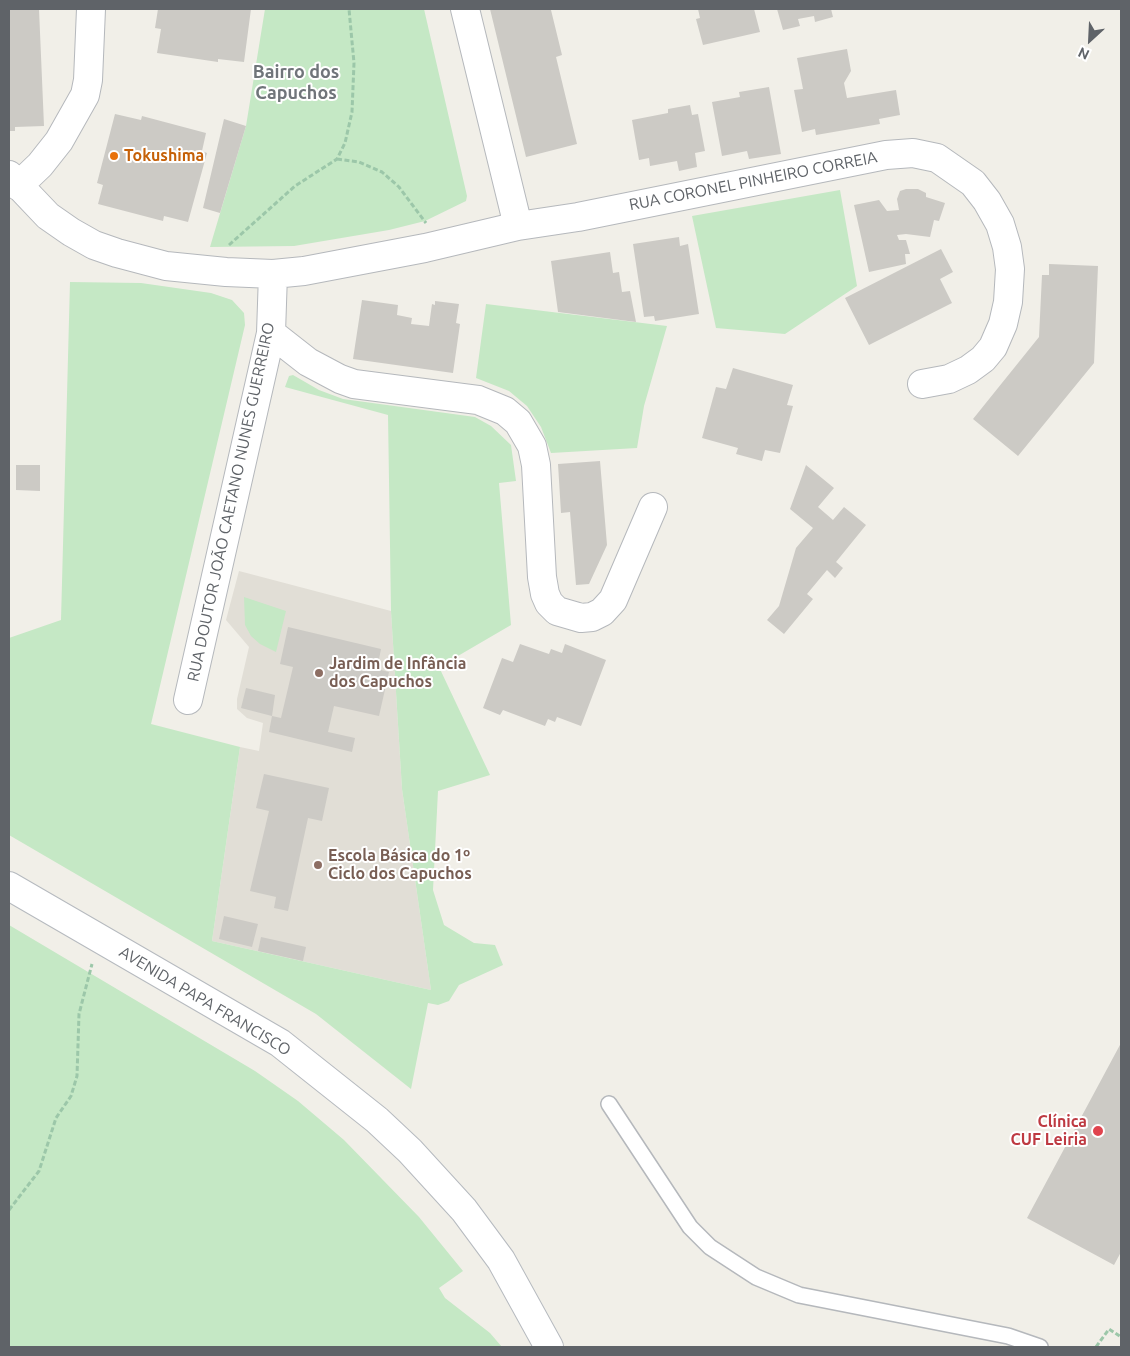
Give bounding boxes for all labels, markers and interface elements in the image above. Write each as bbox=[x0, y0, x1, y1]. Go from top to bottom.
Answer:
north arrow bbox=[1065, 15, 1115, 65]
text: N bbox=[1076, 44, 1092, 63]
district label: Bairro dos Capuchos bbox=[253, 61, 339, 104]
place label: Tokushima bbox=[124, 146, 204, 166]
street label: RUA CORONEL PINHEIRO CORREIA bbox=[627, 147, 879, 215]
marker: Tokushima bbox=[108, 150, 120, 162]
street label: RUA DOUTOR JOÃO CAETANO NUNES GUERREIRO bbox=[183, 321, 279, 683]
place label: Jardim de Infância dos Capuchos bbox=[329, 654, 466, 692]
marker: Jardim de Infância dos Capuchos bbox=[313, 667, 325, 679]
place label: Escola Básica do 1º Ciclo dos Capuchos bbox=[328, 846, 472, 884]
marker: Escola Básica do 1º Ciclo dos Capuchos bbox=[312, 859, 324, 871]
street label: AVENIDA PAPA FRANCISCO bbox=[116, 942, 294, 1060]
place label: Clínica CUF Leiria bbox=[1011, 1112, 1087, 1150]
marker: Clínica CUF Leiria bbox=[1091, 1124, 1105, 1138]

